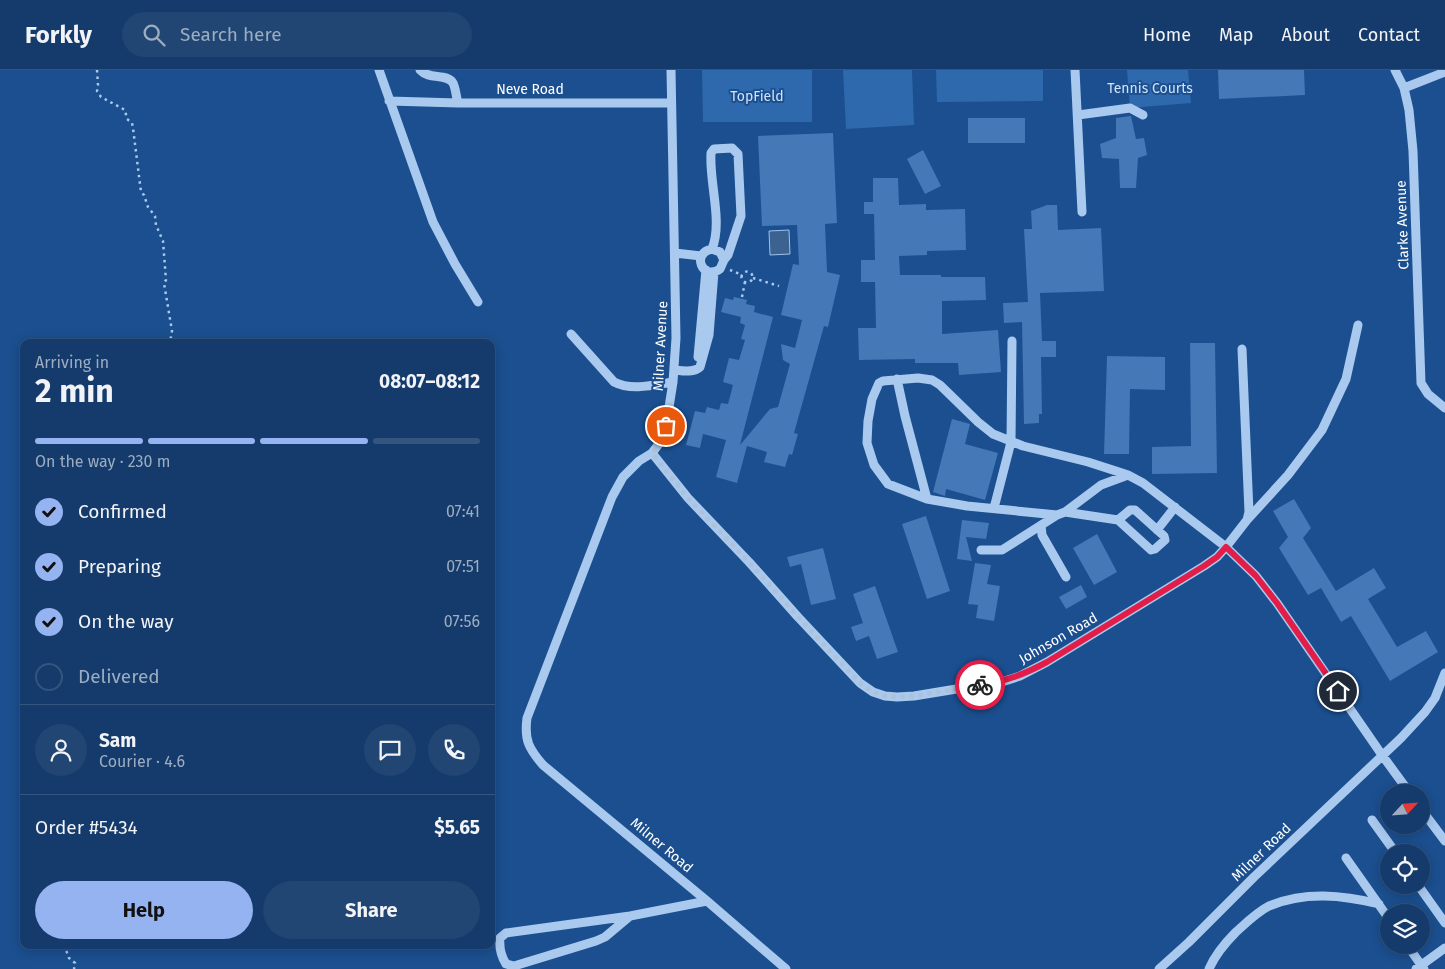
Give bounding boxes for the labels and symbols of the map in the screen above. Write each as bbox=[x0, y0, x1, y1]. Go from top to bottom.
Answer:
park label: Tennis Courts bbox=[1107, 80, 1193, 97]
street label: Neve Road bbox=[496, 81, 564, 98]
park label: TopField bbox=[730, 88, 784, 105]
street label: Clarke Avenue bbox=[1392, 180, 1413, 270]
street label: Milner Avenue bbox=[650, 300, 671, 392]
pin bbox=[645, 405, 687, 447]
street label: Johnson Road bbox=[1016, 609, 1101, 668]
courier bbox=[955, 660, 1005, 710]
pin bbox=[1317, 670, 1359, 712]
north arrow bbox=[1380, 784, 1430, 834]
street label: Milner Road bbox=[627, 814, 696, 876]
street label: Milner Road bbox=[1228, 820, 1295, 885]

